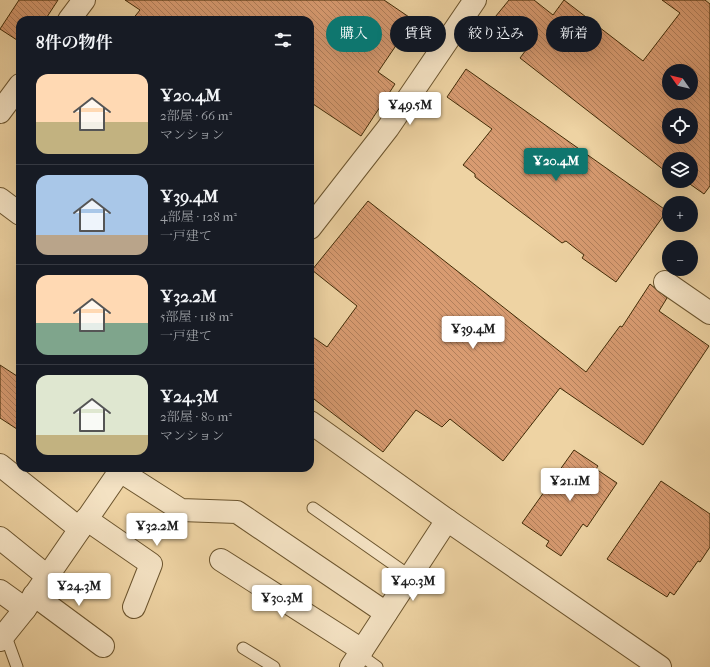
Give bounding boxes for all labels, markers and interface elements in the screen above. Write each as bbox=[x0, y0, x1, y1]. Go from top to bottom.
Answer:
chip: 購入 bbox=[326, 16, 382, 52]
chip: 賃貸 bbox=[390, 16, 446, 52]
chip: 絞り込み bbox=[454, 16, 538, 52]
chip: 新着 bbox=[546, 16, 602, 52]
icon: filters bbox=[272, 29, 294, 51]
text: 8件の物件 bbox=[36, 32, 113, 52]
north arrow bbox=[662, 64, 698, 100]
map controls bbox=[662, 64, 698, 276]
text: ¥20.4M bbox=[160, 85, 221, 105]
icon: home bbox=[68, 90, 116, 138]
pin: ¥49.5M bbox=[377, 92, 443, 126]
text: ¥49.5M bbox=[388, 97, 432, 112]
text: 2部屋 · 66 m² bbox=[160, 108, 232, 123]
button: locate bbox=[662, 108, 698, 144]
text: マンション bbox=[160, 127, 224, 142]
pin: ¥20.4M bbox=[523, 148, 589, 182]
button: layers bbox=[662, 152, 698, 188]
text: ¥20.4M bbox=[533, 153, 579, 168]
text: ¥39.4M bbox=[160, 186, 218, 206]
icon: home bbox=[68, 191, 116, 239]
button: + bbox=[662, 196, 698, 232]
text: 4部屋 · 128 m² bbox=[160, 209, 237, 224]
text: 一戸建て bbox=[160, 228, 212, 243]
button: − bbox=[662, 240, 698, 276]
text: ¥32.2M bbox=[160, 286, 217, 306]
icon: home bbox=[68, 291, 116, 339]
text: 5部屋 · 118 m² bbox=[160, 309, 233, 324]
pin: ¥39.4M bbox=[440, 316, 506, 350]
text: ¥39.4M bbox=[451, 321, 495, 336]
text: 一戸建て bbox=[160, 328, 212, 343]
text: ¥24.3M bbox=[160, 386, 218, 406]
icon: home bbox=[68, 391, 116, 439]
text: 2部屋 · 80 m² bbox=[160, 409, 232, 424]
text: マンション bbox=[160, 428, 224, 443]
pin: ¥21.1M bbox=[537, 468, 603, 502]
text: ¥21.1M bbox=[550, 473, 590, 488]
pin: ¥32.2M bbox=[124, 513, 190, 547]
text: ¥32.2M bbox=[135, 518, 179, 533]
pin: ¥40.3M bbox=[380, 568, 446, 602]
pin: ¥24.3M bbox=[46, 573, 112, 607]
text: ¥40.3M bbox=[391, 573, 435, 588]
text: ¥24.3M bbox=[57, 578, 101, 593]
pin: ¥30.3M bbox=[249, 585, 315, 619]
text: ¥30.3M bbox=[261, 590, 303, 605]

